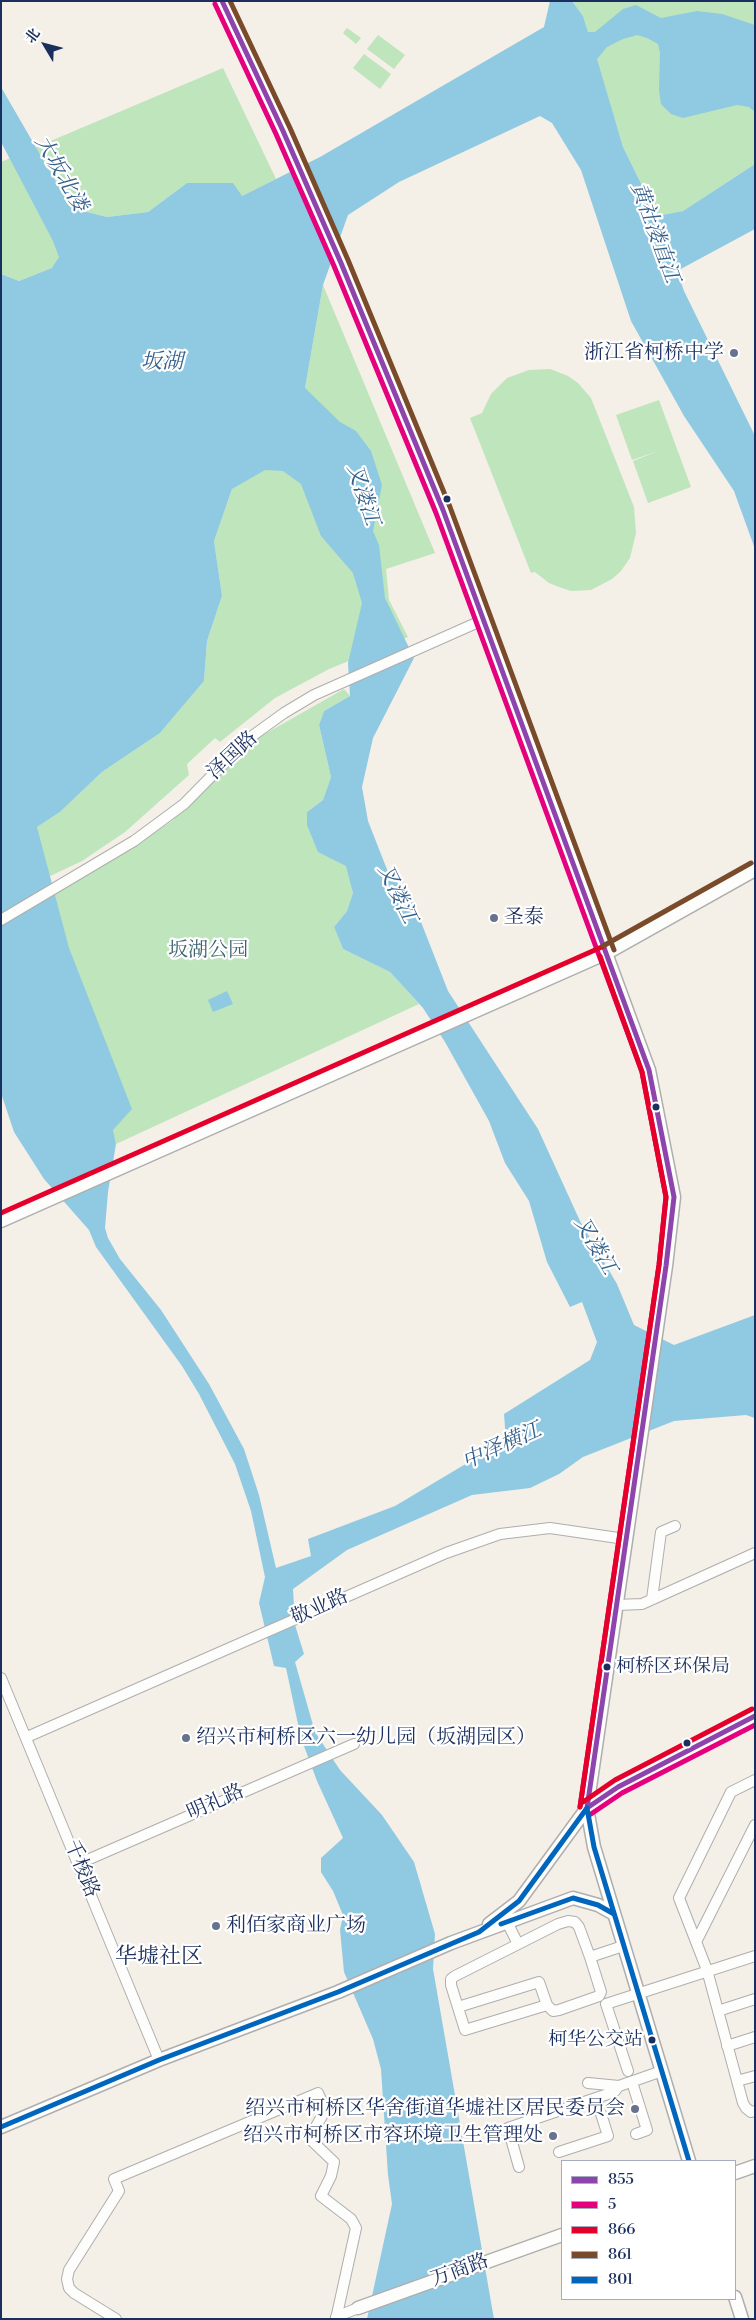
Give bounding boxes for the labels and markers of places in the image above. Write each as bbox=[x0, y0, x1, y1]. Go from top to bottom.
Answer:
place label: 浙江省柯桥中学 bbox=[584, 341, 724, 365]
marker: 浙江省柯桥中学 bbox=[728, 347, 740, 359]
unlabelled marker bbox=[442, 494, 452, 504]
place label: 圣泰 bbox=[504, 906, 544, 930]
marker: 圣泰 bbox=[488, 912, 500, 924]
unlabelled marker bbox=[651, 1102, 661, 1112]
place label: 柯桥区环保局 bbox=[616, 1656, 730, 1678]
marker: 柯桥区环保局 bbox=[602, 1662, 612, 1672]
place label: 绍兴市柯桥区六一幼儿园（坂湖园区） bbox=[196, 1726, 536, 1750]
marker: 绍兴市柯桥区六一幼儿园（坂湖园区） bbox=[180, 1732, 192, 1744]
unlabelled marker bbox=[682, 1738, 692, 1748]
place label: 利佰家商业广场 bbox=[226, 1914, 366, 1938]
marker: 利佰家商业广场 bbox=[210, 1920, 222, 1932]
place label: 柯华公交站 bbox=[548, 2029, 643, 2051]
marker: 柯华公交站 bbox=[647, 2035, 657, 2045]
place label: 绍兴市柯桥区华舍街道华墟社区居民委员会 bbox=[245, 2097, 625, 2121]
marker: 绍兴市柯桥区华舍街道华墟社区居民委员会 bbox=[629, 2103, 641, 2115]
place label: 绍兴市柯桥区市容环境卫生管理处 bbox=[243, 2124, 543, 2148]
marker: 绍兴市柯桥区市容环境卫生管理处 bbox=[547, 2130, 559, 2142]

